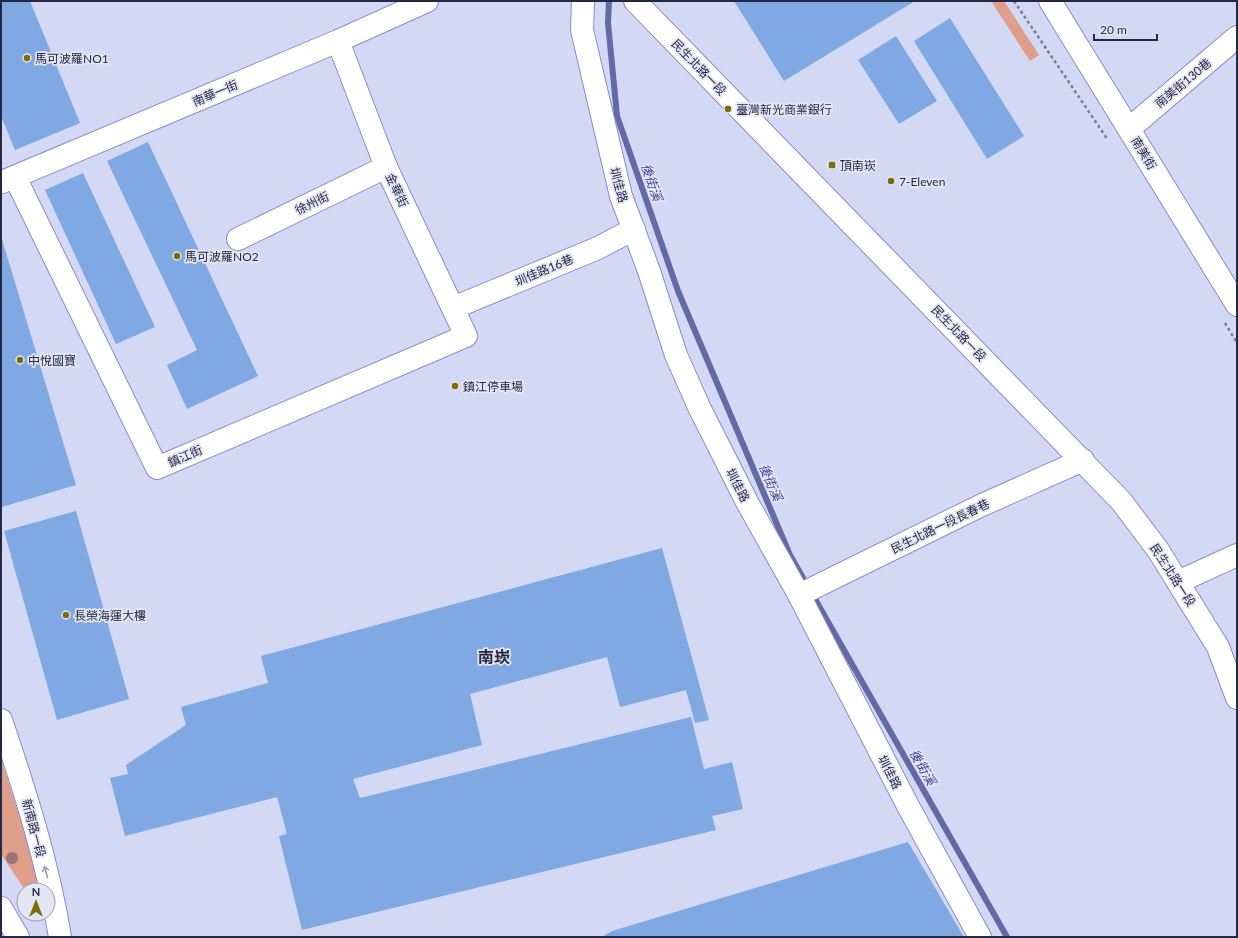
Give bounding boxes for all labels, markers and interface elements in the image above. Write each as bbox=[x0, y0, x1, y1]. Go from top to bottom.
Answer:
scale bar bbox=[1094, 16, 1157, 42]
text: 20 m bbox=[1100, 22, 1127, 37]
street label: 民生北路一段 bbox=[669, 36, 729, 98]
place label: 馬可波羅NO1 bbox=[35, 51, 109, 66]
marker: 馬可波羅NO1 bbox=[22, 53, 32, 63]
street label: 南美街130巷 bbox=[1152, 55, 1214, 111]
street label: 南華一街 bbox=[190, 77, 240, 109]
place label: 臺灣新光商業銀行 bbox=[736, 102, 832, 117]
marker: 臺灣新光商業銀行 bbox=[723, 104, 733, 114]
street label: 南美街 bbox=[1128, 134, 1160, 172]
place label: 頂南崁 bbox=[840, 158, 876, 173]
marker: 頂南崁 bbox=[827, 160, 837, 170]
water label: 後街溪 bbox=[638, 161, 667, 205]
street label: 圳佳路 bbox=[607, 166, 631, 204]
street label: 金華街 bbox=[383, 171, 411, 209]
place label: 7-Eleven bbox=[899, 174, 945, 189]
marker: 7-Eleven bbox=[886, 176, 896, 186]
street label: 徐州街 bbox=[293, 188, 331, 218]
place label: 馬可波羅NO2 bbox=[185, 249, 259, 264]
marker: 馬可波羅NO2 bbox=[172, 251, 182, 261]
street label: 圳佳路16巷 bbox=[513, 251, 575, 289]
street label: 民生北路一段 bbox=[929, 302, 989, 364]
place label: 中悅國寶 bbox=[28, 353, 76, 368]
marker: 中悅國寶 bbox=[15, 355, 25, 365]
place label: 鎮江停車場 bbox=[463, 379, 523, 394]
marker: 鎮江停車場 bbox=[450, 381, 460, 391]
street label: 鎮江街 bbox=[165, 442, 205, 470]
water label: 後街溪 bbox=[756, 461, 787, 505]
street label: 圳佳路 bbox=[723, 466, 753, 504]
street label: 民生北路一段長春巷 bbox=[888, 496, 992, 556]
street label: 民生北路一段 bbox=[1147, 541, 1199, 609]
place label: 長榮海運大樓 bbox=[74, 608, 146, 623]
marker: 長榮海運大樓 bbox=[61, 610, 71, 620]
district label: 南崁 bbox=[478, 647, 510, 666]
water label: 後街溪 bbox=[906, 746, 941, 790]
street label: 圳佳路 bbox=[875, 753, 905, 791]
street label: 新南路一段 bbox=[19, 797, 49, 859]
one-way arrow bbox=[42, 865, 49, 878]
north arrow bbox=[16, 882, 56, 922]
text: N bbox=[32, 885, 40, 898]

